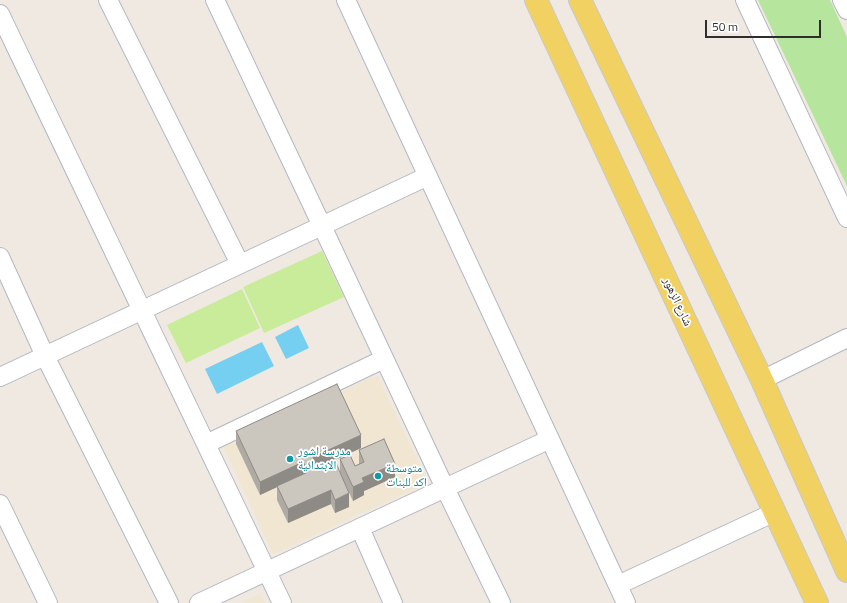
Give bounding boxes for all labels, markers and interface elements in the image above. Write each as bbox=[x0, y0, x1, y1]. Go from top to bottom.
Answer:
scale bar bbox=[707, 12, 823, 38]
text: 50 m bbox=[712, 17, 738, 36]
street label: شارع الزهور bbox=[659, 275, 695, 329]
place label: مدرسة اشور الابتدائية bbox=[298, 445, 351, 473]
marker: مدرسة اشور الابتدائية bbox=[285, 454, 295, 464]
place label: متوسطة اكد للبنات bbox=[386, 462, 427, 490]
marker: متوسطة اكد للبنات bbox=[373, 471, 383, 481]

